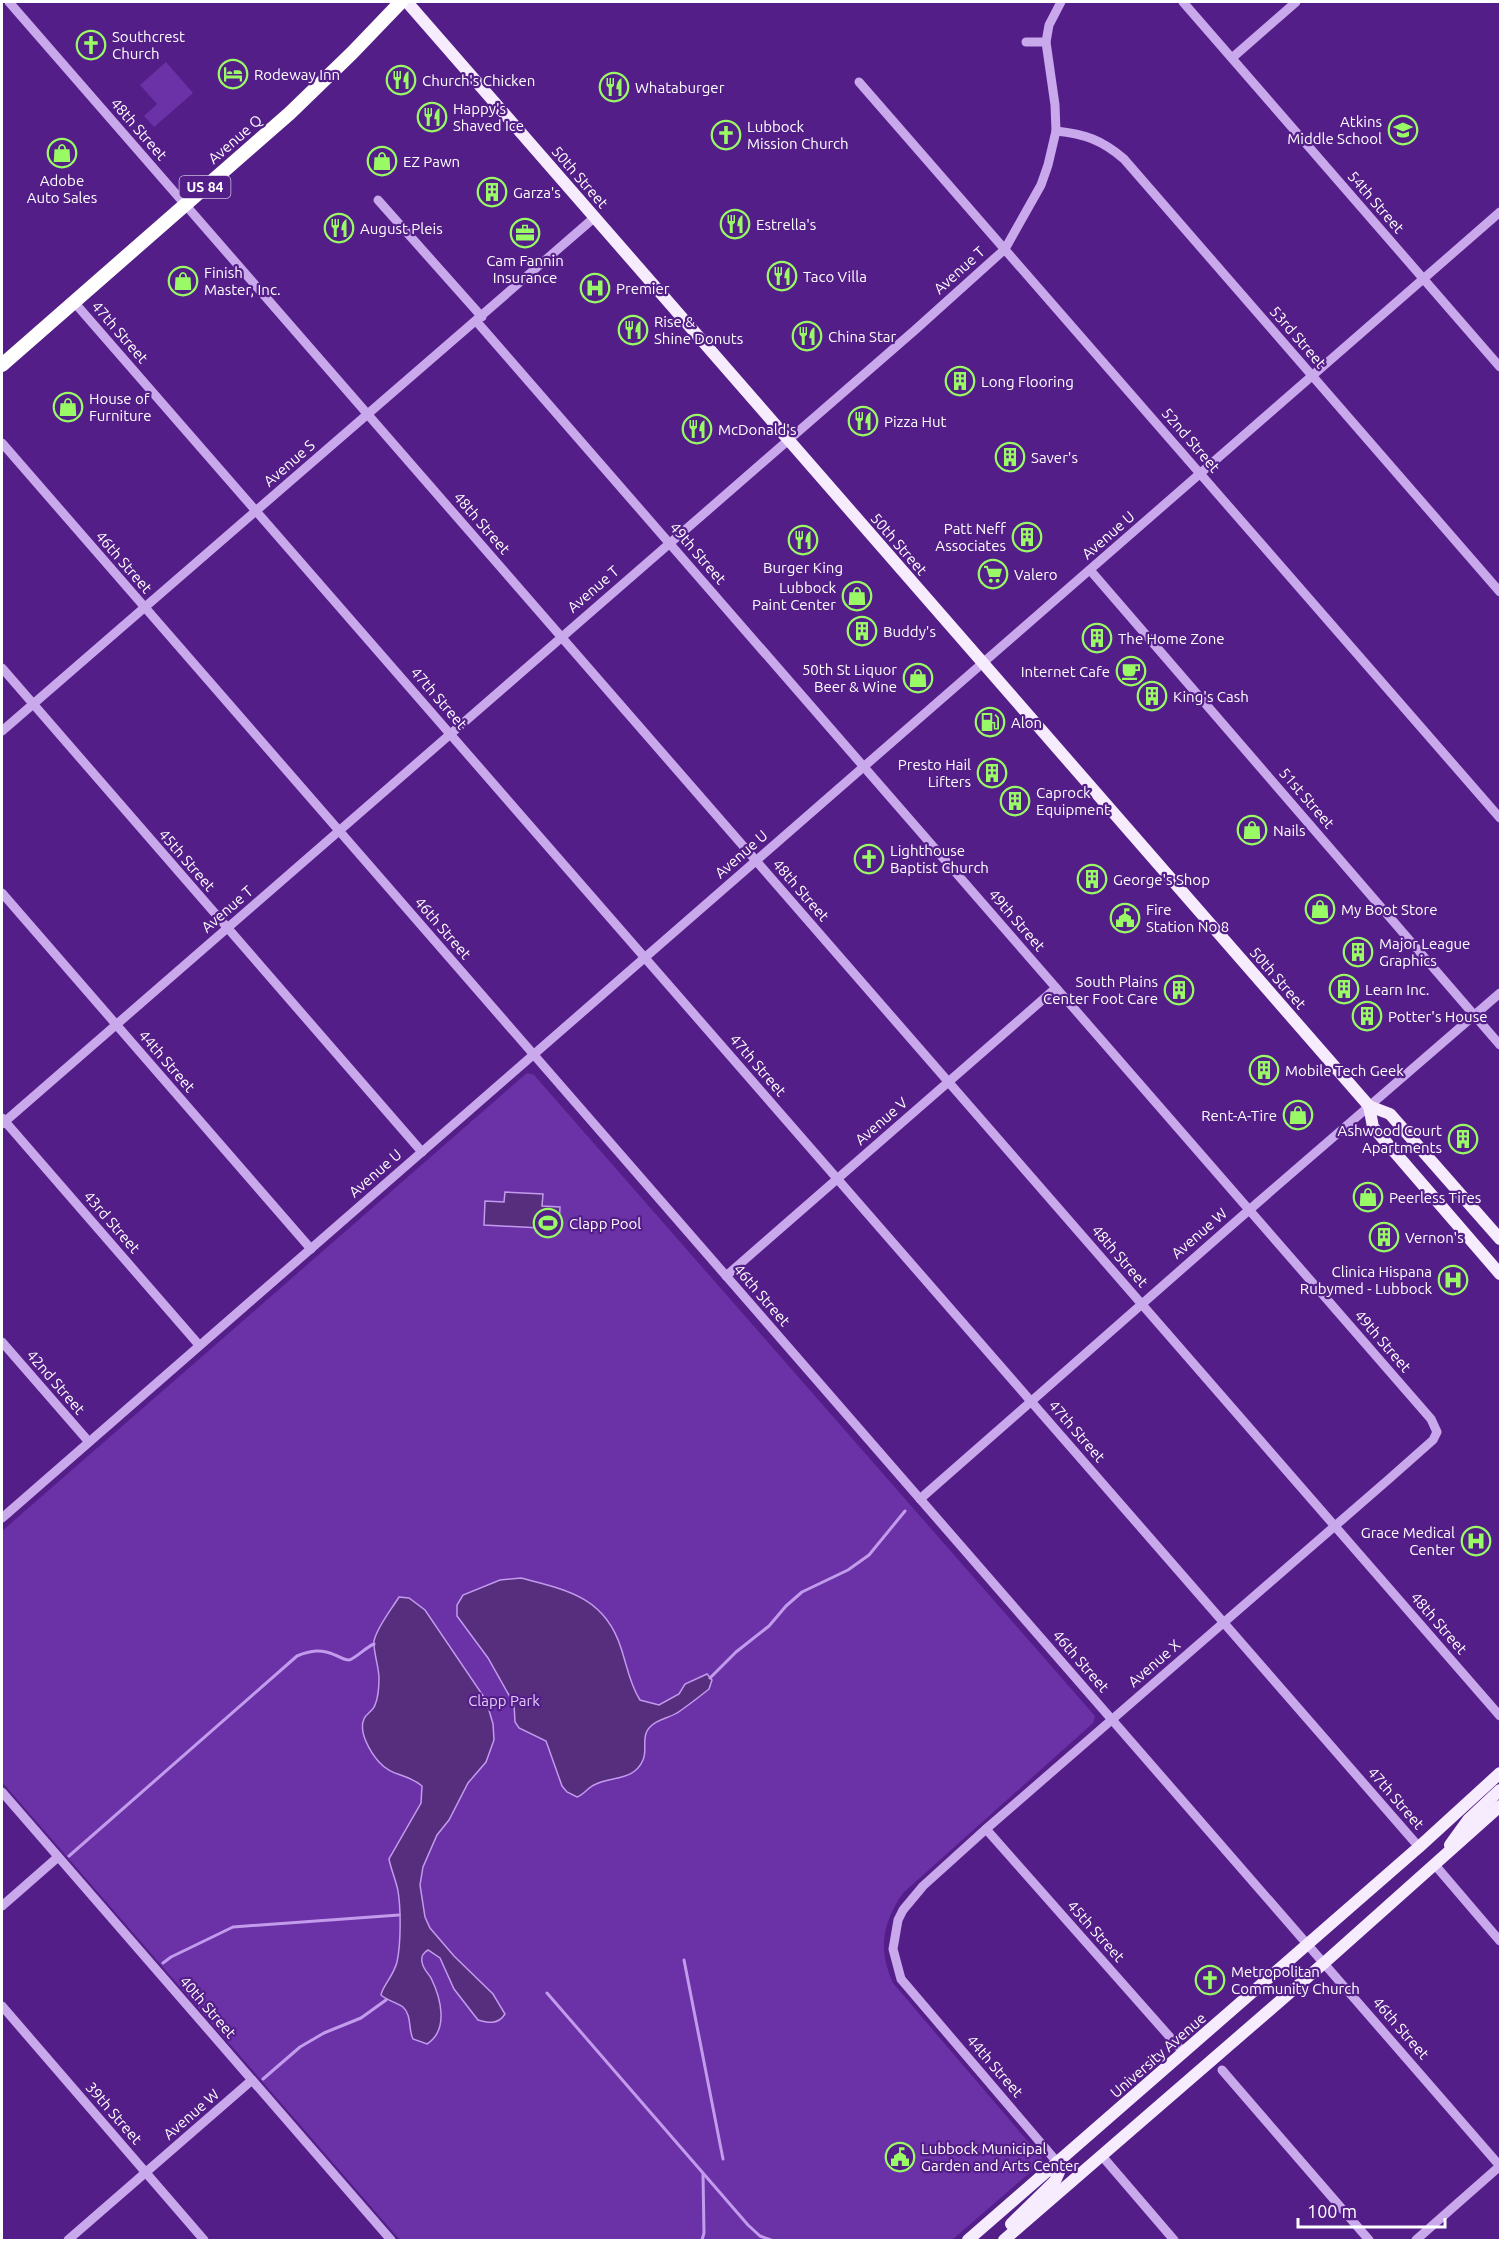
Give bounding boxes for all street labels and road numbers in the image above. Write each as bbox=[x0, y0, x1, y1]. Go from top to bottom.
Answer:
street label: 48th Street bbox=[107, 94, 171, 164]
street label: Avenue Q bbox=[205, 111, 265, 167]
street label: 50th Street bbox=[548, 142, 612, 212]
street label: 54th Street bbox=[1344, 167, 1408, 237]
road number: US 84 bbox=[180, 176, 230, 198]
street label: Avenue T bbox=[930, 242, 988, 297]
street label: 47th Street bbox=[88, 297, 152, 367]
street label: 53rd Street bbox=[1266, 302, 1330, 372]
street label: 52nd Street bbox=[1158, 404, 1224, 476]
street label: Avenue S bbox=[260, 436, 318, 490]
street label: 48th Street bbox=[450, 488, 514, 558]
street label: Avenue U bbox=[1078, 508, 1138, 562]
street label: 50th Street bbox=[867, 509, 931, 579]
street label: 49th Street bbox=[666, 518, 730, 588]
street label: 46th Street bbox=[92, 527, 156, 597]
street label: Avenue T bbox=[564, 562, 623, 616]
street label: 47th Street bbox=[407, 663, 471, 733]
street label: 51st Street bbox=[1276, 764, 1338, 832]
street label: 45th Street bbox=[155, 825, 219, 895]
street label: Avenue U bbox=[711, 827, 771, 881]
street label: 48th Street bbox=[769, 855, 833, 925]
street label: Avenue T bbox=[198, 882, 257, 936]
street label: 49th Street bbox=[985, 885, 1049, 955]
street label: 46th Street bbox=[411, 893, 475, 963]
street label: 50th Street bbox=[1246, 943, 1310, 1013]
street label: 44th Street bbox=[135, 1026, 199, 1096]
street label: 47th Street bbox=[726, 1030, 790, 1100]
street label: Avenue V bbox=[851, 1093, 911, 1148]
street label: Avenue U bbox=[345, 1146, 405, 1200]
street label: 43rd Street bbox=[80, 1187, 144, 1257]
street label: Avenue W bbox=[1168, 1204, 1230, 1262]
street label: 48th Street bbox=[1088, 1221, 1152, 1291]
street label: 46th Street bbox=[730, 1260, 794, 1330]
street label: 49th Street bbox=[1351, 1306, 1415, 1376]
street label: 42nd Street bbox=[23, 1346, 89, 1418]
street label: 47th Street bbox=[1045, 1396, 1109, 1466]
street label: 48th Street bbox=[1407, 1588, 1471, 1658]
street label: 46th Street bbox=[1049, 1626, 1113, 1696]
street label: Avenue X bbox=[1125, 1636, 1183, 1690]
street label: 47th Street bbox=[1364, 1763, 1428, 1833]
street label: 45th Street bbox=[1064, 1897, 1128, 1965]
street label: 40th Street bbox=[176, 1972, 240, 2042]
street label: 46th Street bbox=[1369, 1993, 1433, 2063]
street label: University Avenue bbox=[1107, 2009, 1209, 2101]
street label: 44th Street bbox=[963, 2031, 1027, 2101]
street label: 39th Street bbox=[82, 2078, 146, 2148]
street label: Avenue W bbox=[160, 2085, 222, 2143]

